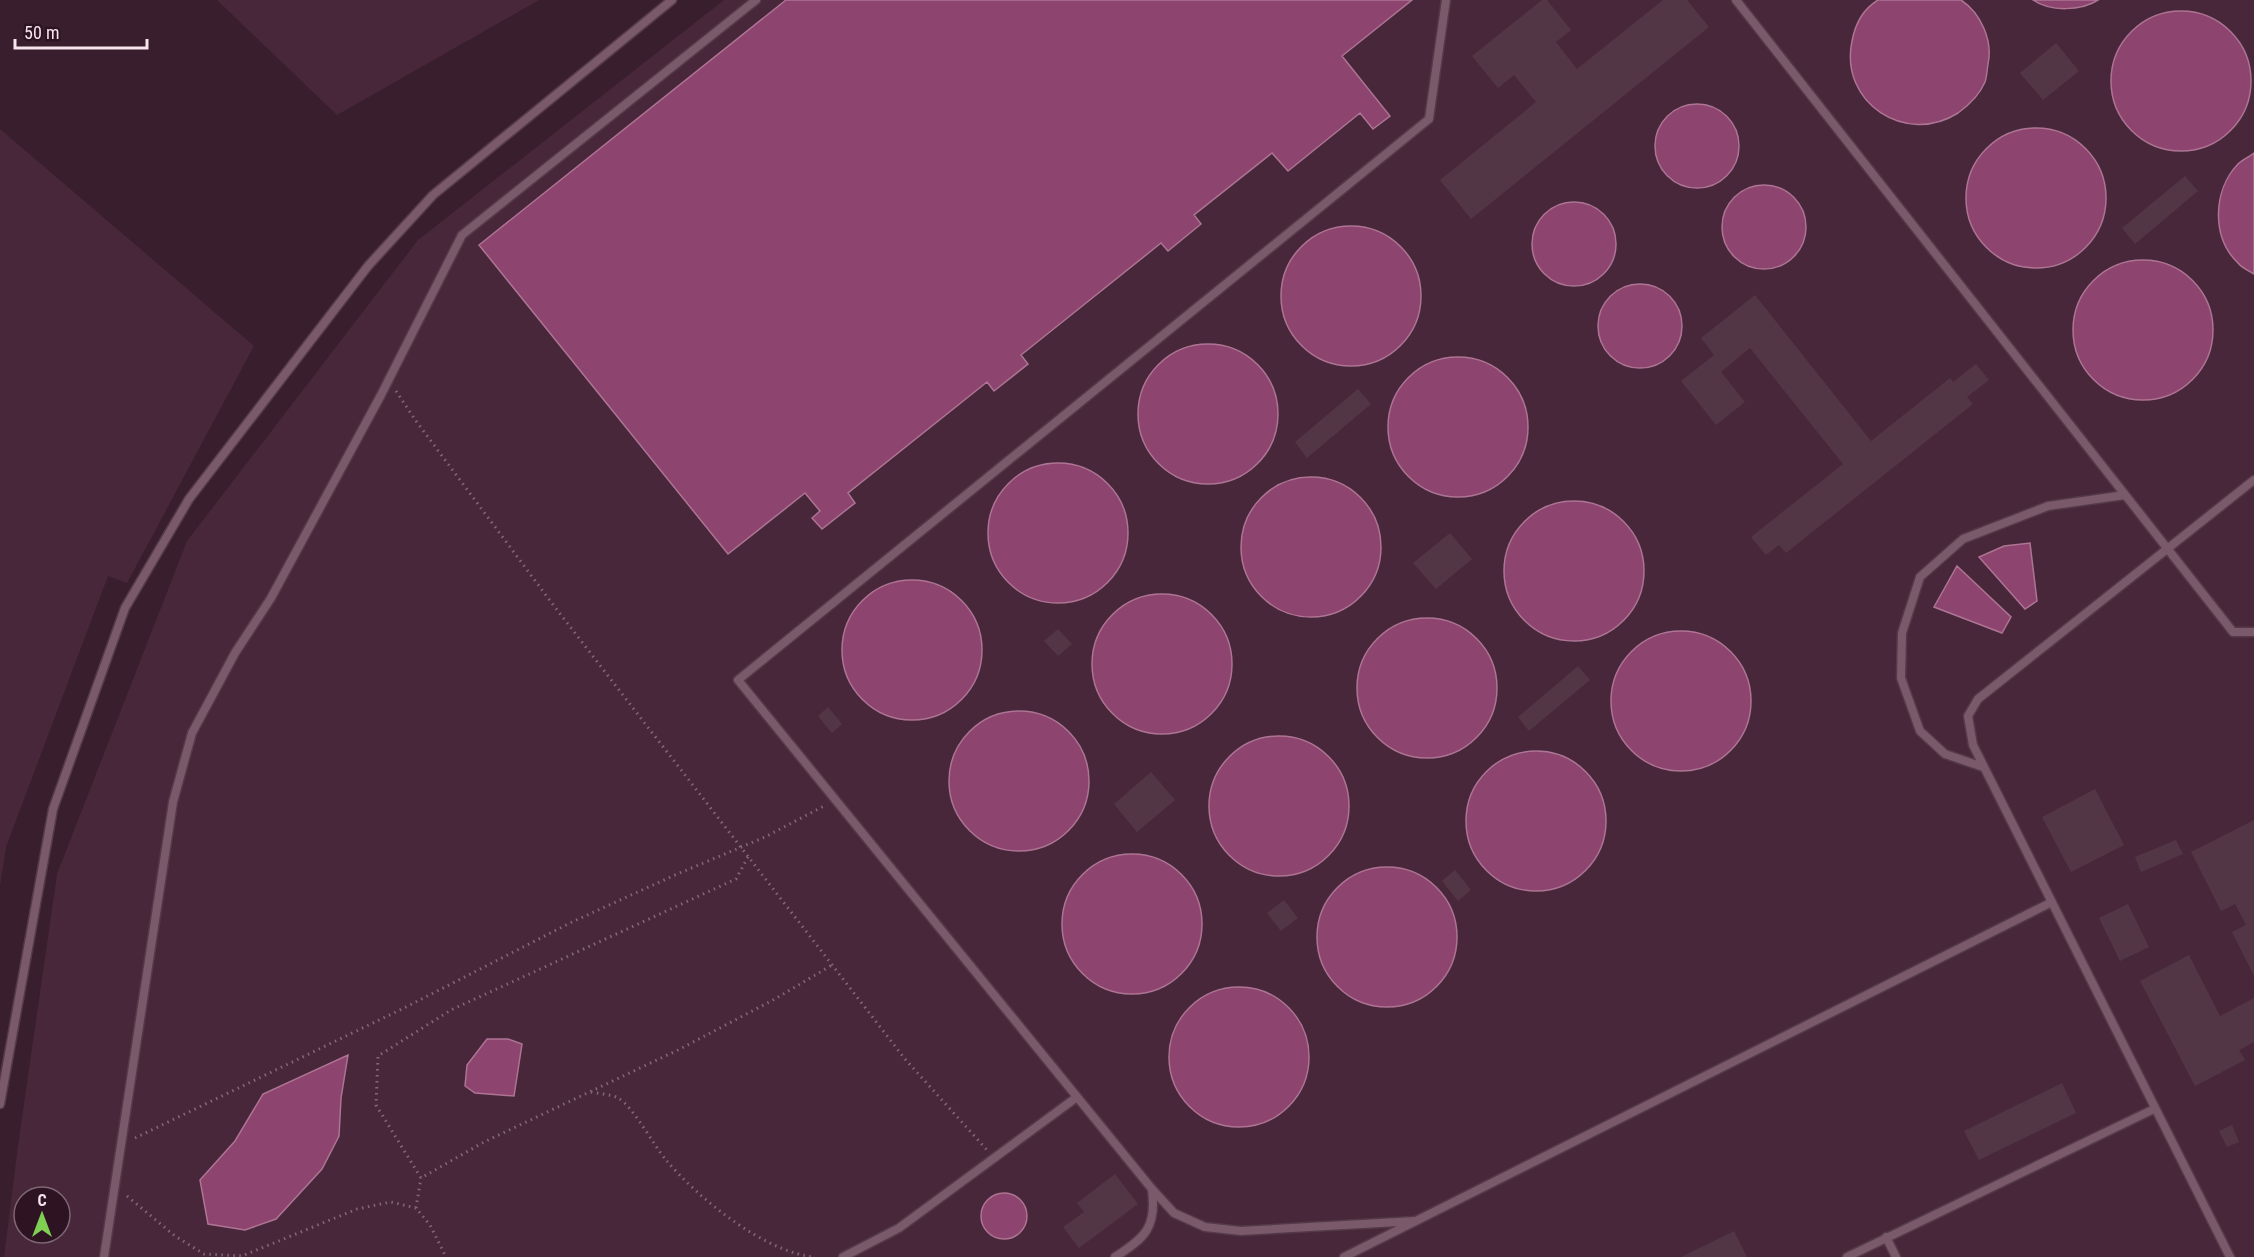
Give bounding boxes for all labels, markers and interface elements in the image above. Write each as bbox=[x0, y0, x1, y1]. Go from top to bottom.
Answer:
scale bar bbox=[15, 12, 147, 50]
text: 50 m bbox=[24, 22, 59, 43]
north arrow bbox=[12, 1185, 72, 1245]
text: С bbox=[37, 1191, 47, 1210]

